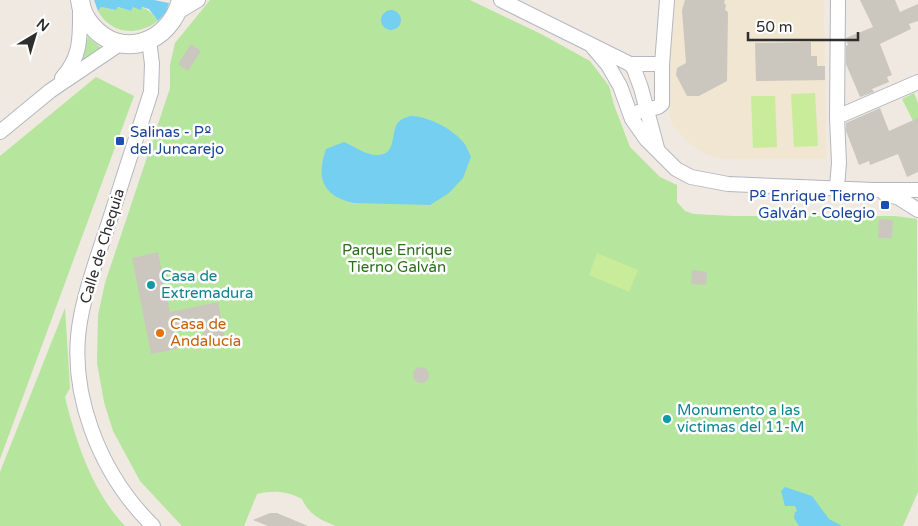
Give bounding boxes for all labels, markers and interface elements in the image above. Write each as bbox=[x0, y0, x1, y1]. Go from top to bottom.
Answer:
north arrow bbox=[10, 10, 60, 60]
scale bar bbox=[748, 10, 858, 42]
text: N bbox=[33, 15, 52, 35]
text: 50 m bbox=[756, 18, 793, 36]
place label: Salinas - Pº del Juncarejo bbox=[130, 123, 224, 158]
marker: Salinas - Pº del Juncarejo bbox=[114, 135, 126, 147]
street label: Calle de Chequia bbox=[76, 186, 128, 306]
place label: Pº Enrique Tierno Galván - Colegio bbox=[749, 187, 875, 222]
marker: Pº Enrique Tierno Galván - Colegio bbox=[879, 199, 891, 211]
park label: Parque Enrique Tierno Galván bbox=[342, 241, 452, 276]
place label: Casa de Extremadura bbox=[161, 267, 253, 302]
marker: Casa de Extremadura bbox=[145, 279, 157, 291]
place label: Casa de Andalucía bbox=[170, 315, 241, 350]
marker: Casa de Andalucía bbox=[154, 327, 166, 339]
place label: Monumento a las víctimas del 11-M bbox=[677, 401, 805, 436]
marker: Monumento a las víctimas del 11-M bbox=[661, 413, 673, 425]

